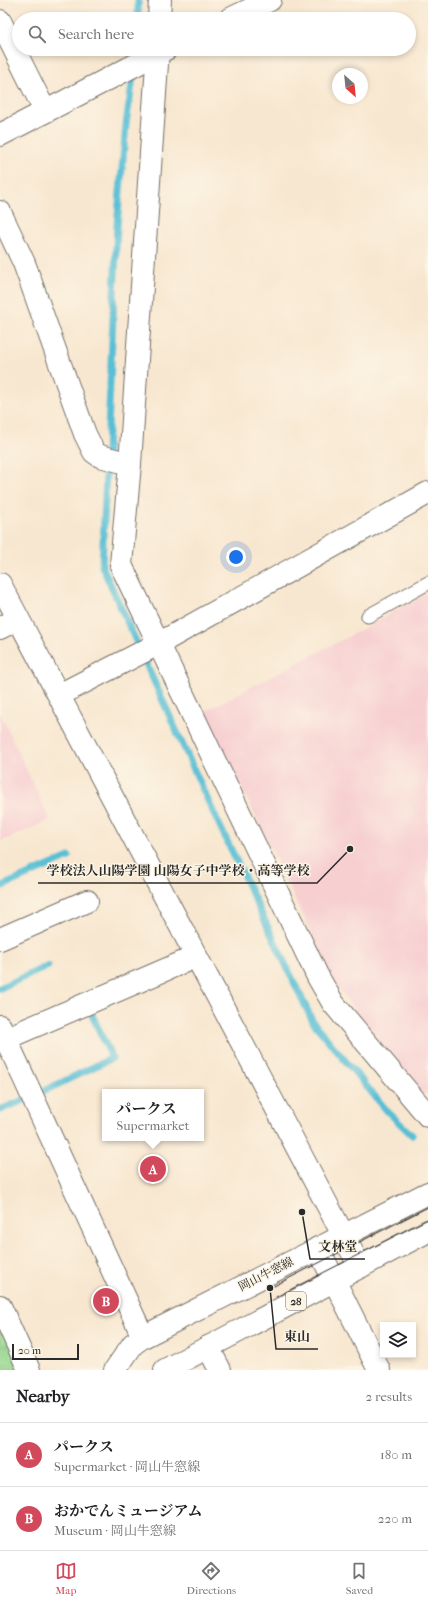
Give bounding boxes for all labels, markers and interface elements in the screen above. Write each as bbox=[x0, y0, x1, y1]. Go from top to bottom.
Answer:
search box bbox=[12, 12, 416, 56]
icon: search bbox=[26, 23, 48, 45]
text: Search here bbox=[58, 25, 134, 43]
north arrow bbox=[332, 68, 368, 104]
your location bbox=[226, 547, 246, 567]
callout: 学校法人山陽学園 山陽女子中学校・高等学校 bbox=[38, 858, 317, 883]
text: 学校法人山陽学園 山陽女子中学校・高等学校 bbox=[47, 863, 310, 878]
popup bbox=[102, 1089, 204, 1141]
text: パークス bbox=[117, 1100, 176, 1118]
text: Supermarket bbox=[117, 1118, 189, 1133]
pin: A bbox=[140, 1154, 166, 1184]
callout: 文林堂 bbox=[310, 1234, 365, 1259]
text: 文林堂 bbox=[318, 1239, 358, 1254]
street label: 岡山牛窓線 bbox=[236, 1254, 296, 1294]
pin: B bbox=[93, 1286, 119, 1316]
road number: 28 bbox=[286, 1292, 306, 1310]
map controls bbox=[380, 1322, 416, 1358]
button: layers bbox=[380, 1322, 416, 1358]
callout: 東山 bbox=[276, 1324, 318, 1349]
text: 東山 bbox=[284, 1329, 310, 1344]
scale bar bbox=[12, 1342, 79, 1361]
text: 20 m bbox=[18, 1344, 41, 1357]
text: Nearby bbox=[16, 1386, 70, 1406]
text: 2 results bbox=[366, 1389, 412, 1404]
text: パークス bbox=[54, 1438, 114, 1456]
text: A bbox=[25, 1447, 33, 1462]
text: 180 m bbox=[380, 1447, 412, 1462]
text: Supermarket · 岡山牛窓線 bbox=[54, 1459, 200, 1474]
text: おかでんミュージアム bbox=[54, 1502, 202, 1520]
text: B bbox=[25, 1511, 33, 1526]
text: 220 m bbox=[378, 1511, 412, 1526]
text: Museum · 岡山牛窓線 bbox=[54, 1523, 176, 1538]
tab: Map bbox=[55, 1560, 77, 1597]
tab: Directions bbox=[187, 1560, 236, 1597]
tab: Saved bbox=[346, 1560, 373, 1597]

